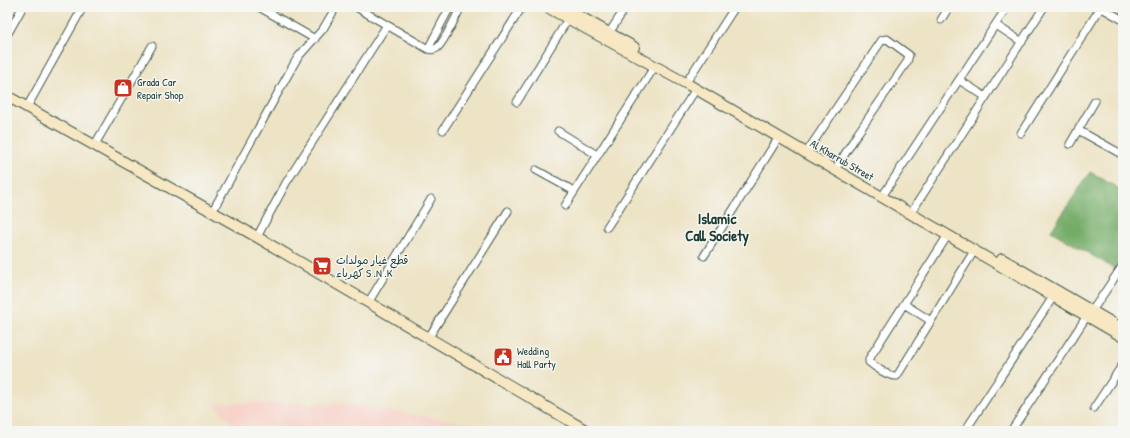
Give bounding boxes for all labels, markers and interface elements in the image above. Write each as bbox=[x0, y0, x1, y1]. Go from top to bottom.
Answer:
place label: Grada Car Repair Shop bbox=[137, 75, 184, 102]
shop icon: Grada Car Repair Shop bbox=[112, 77, 134, 99]
street label: Al Kharrub Street bbox=[808, 136, 876, 184]
district label: Islamic Call Society bbox=[685, 208, 749, 247]
place label: قطع غيار مولدات كهرباء S .N .K bbox=[336, 253, 408, 281]
supermarket icon: قطع غيار مولدات كهرباء S .N .K bbox=[311, 255, 333, 277]
place label: Wedding Hall Party bbox=[517, 344, 556, 371]
public building icon: Wedding Hall Party bbox=[492, 346, 514, 368]

